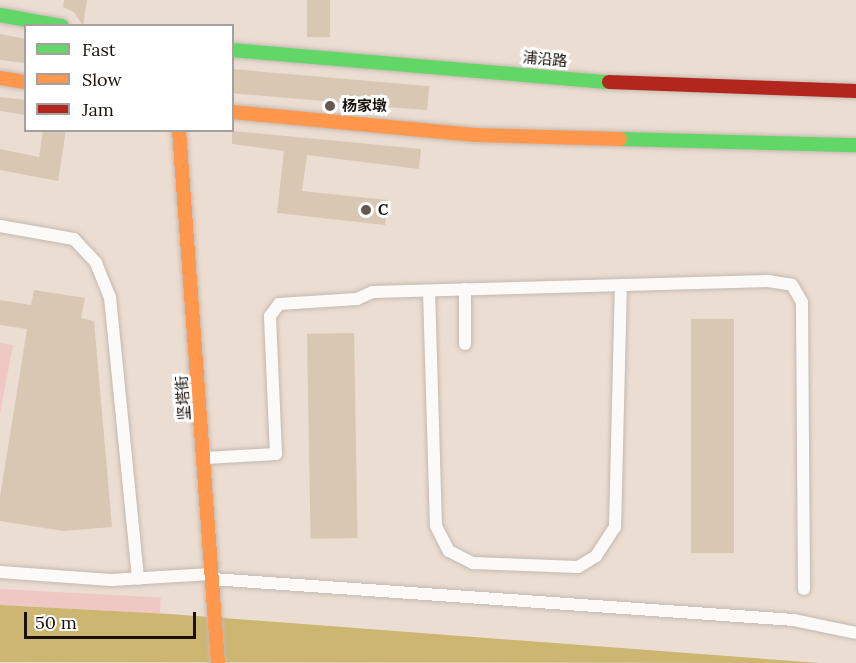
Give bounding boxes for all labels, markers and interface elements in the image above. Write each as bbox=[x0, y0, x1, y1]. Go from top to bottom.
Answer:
legend bbox=[24, 24, 234, 132]
text: Fast bbox=[82, 38, 116, 61]
street label: 浦沿路 bbox=[522, 48, 568, 70]
text: Slow bbox=[82, 68, 122, 91]
place label: 杨家墩 bbox=[342, 97, 387, 115]
text: Jam bbox=[82, 98, 114, 121]
marker: 杨家墩 bbox=[323, 99, 337, 113]
place label: C bbox=[378, 201, 388, 219]
marker: C bbox=[359, 203, 373, 217]
street label: 坚塔街 bbox=[172, 375, 194, 421]
scale bar bbox=[27, 600, 200, 638]
text: 50 m bbox=[35, 611, 77, 634]

